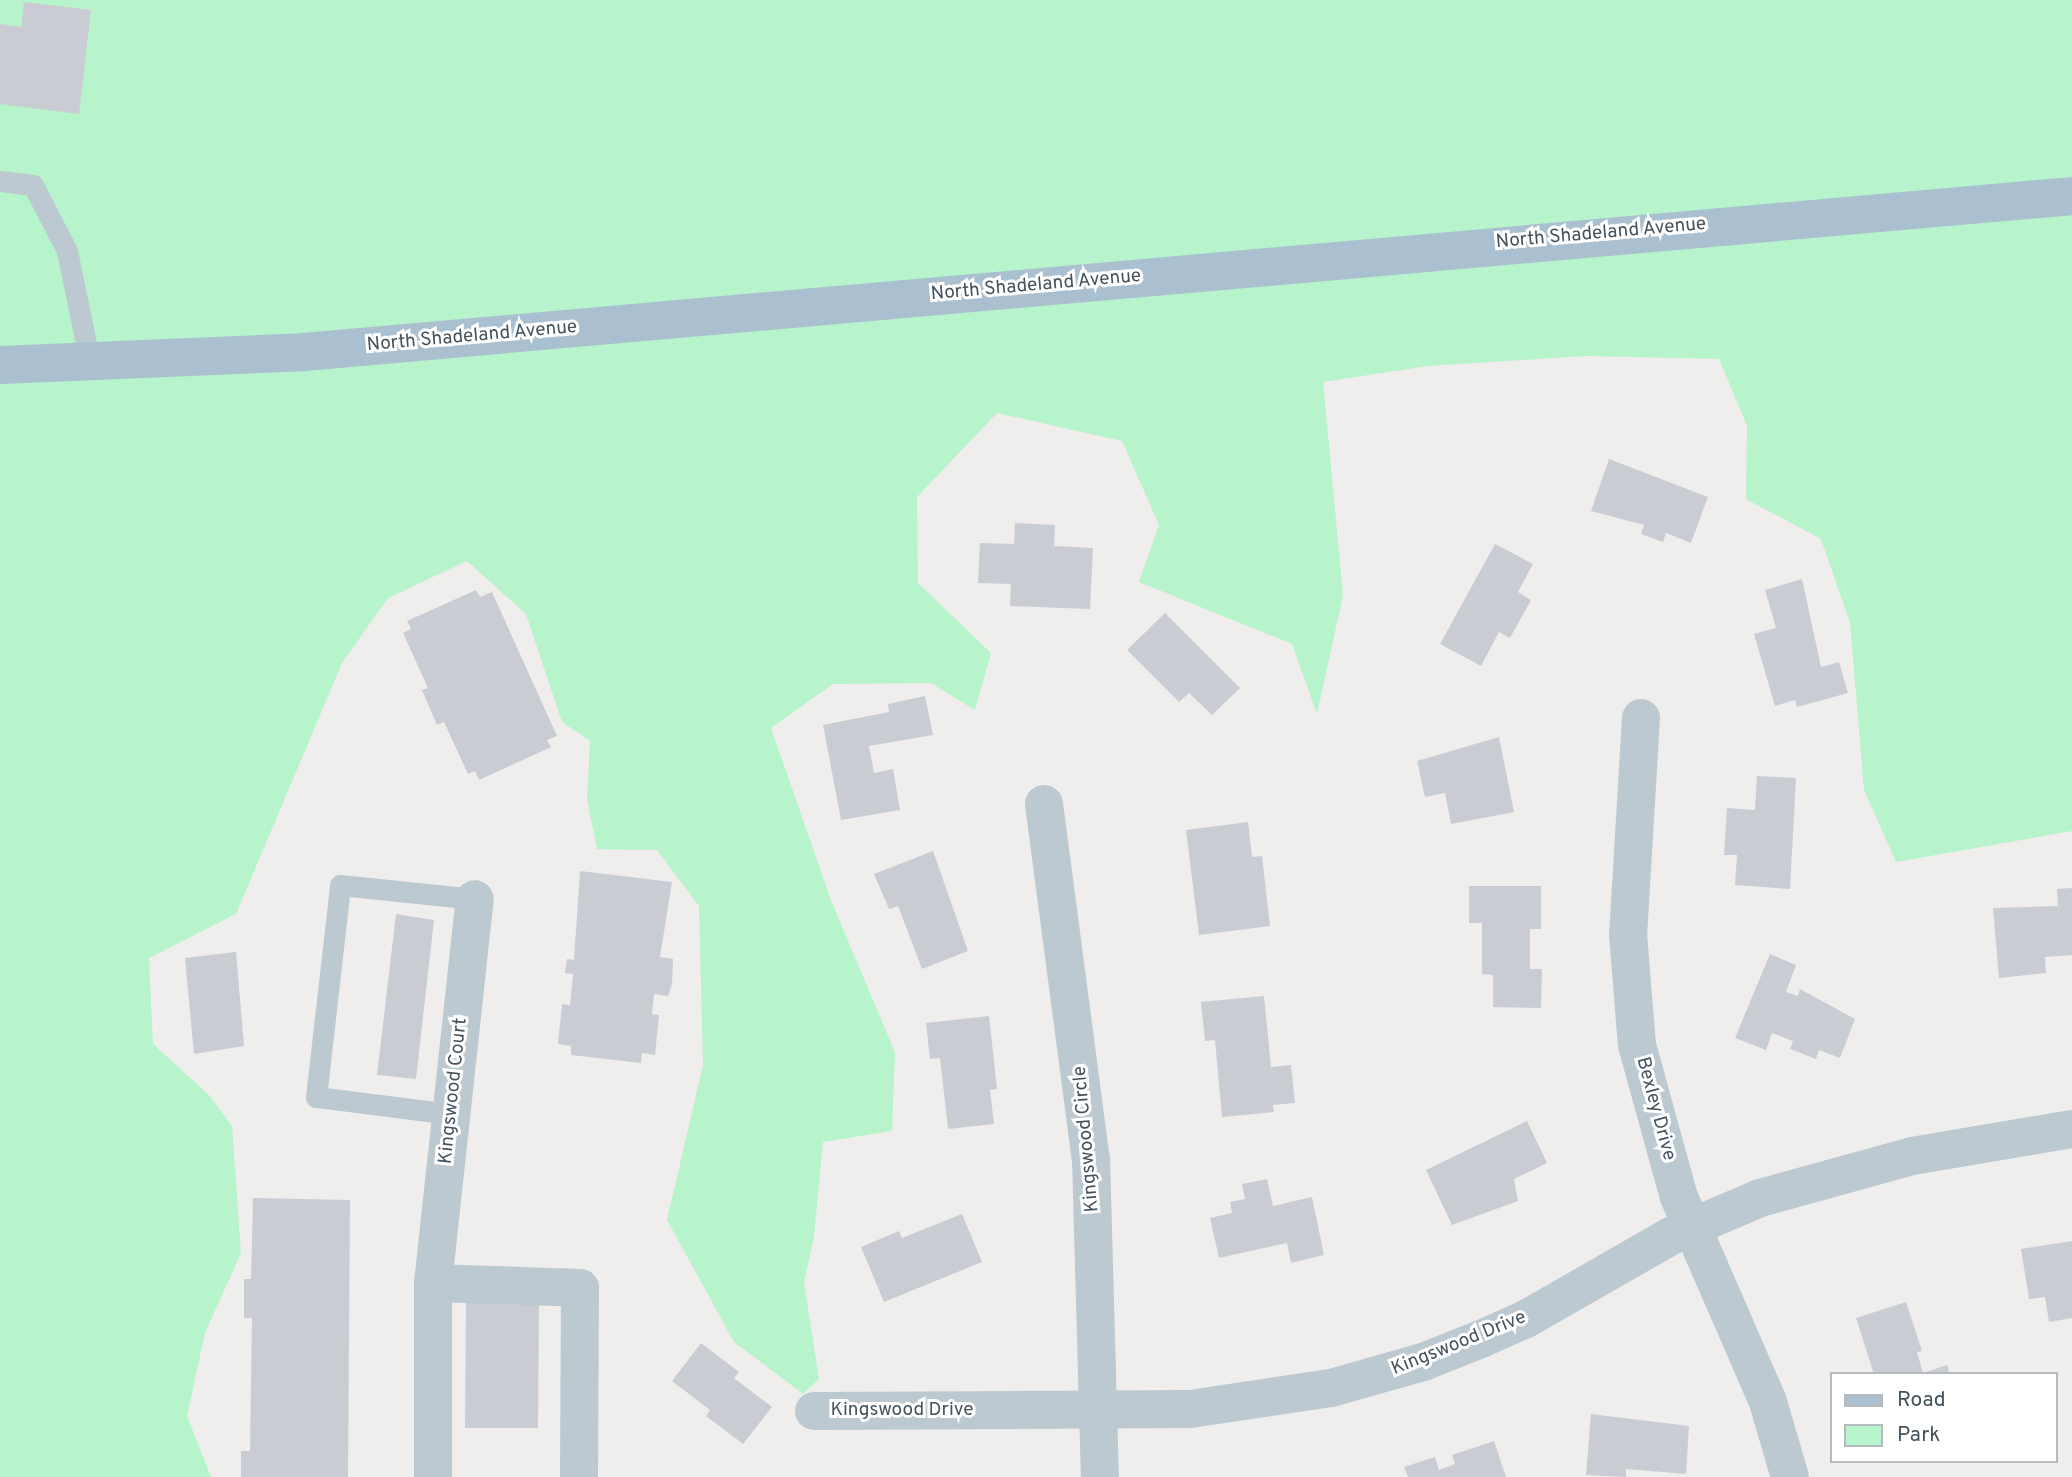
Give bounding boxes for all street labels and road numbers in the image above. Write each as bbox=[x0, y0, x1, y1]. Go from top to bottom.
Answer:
street label: North Shadeland Avenue bbox=[1494, 213, 1708, 255]
street label: North Shadeland Avenue bbox=[929, 265, 1143, 307]
street label: North Shadeland Avenue bbox=[365, 316, 579, 358]
street label: Kingswood Court bbox=[435, 1017, 473, 1165]
street label: Bexley Drive bbox=[1630, 1055, 1680, 1163]
street label: Kingswood Circle bbox=[1069, 1065, 1105, 1213]
street label: Kingswood Drive bbox=[1388, 1307, 1530, 1381]
street label: Kingswood Drive bbox=[830, 1400, 974, 1422]

